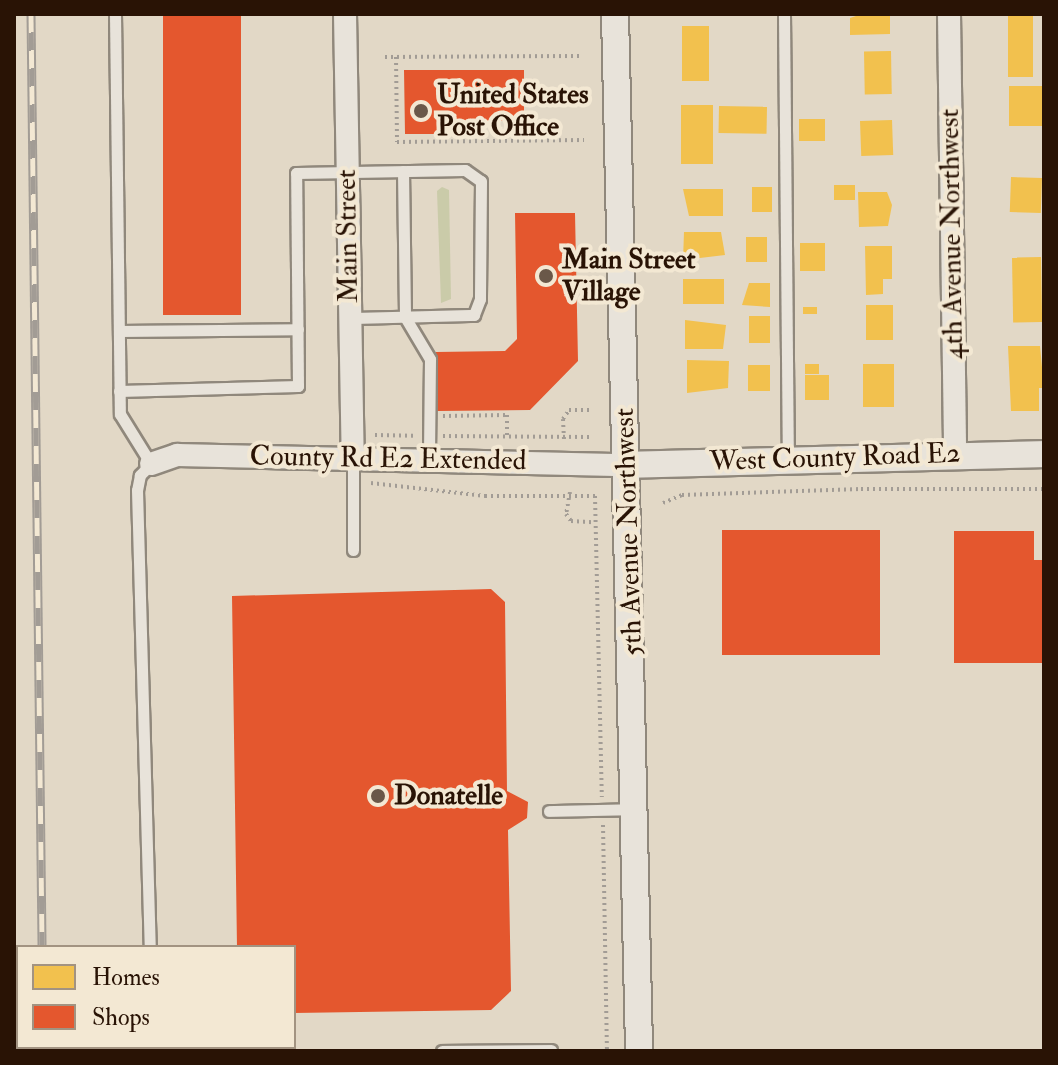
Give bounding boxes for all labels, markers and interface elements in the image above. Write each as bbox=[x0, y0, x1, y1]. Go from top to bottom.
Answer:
place label: United States Post Office bbox=[437, 78, 588, 144]
marker: United States Post Office bbox=[412, 102, 430, 120]
street label: 4th Avenue Northwest bbox=[933, 108, 971, 360]
street label: Main Street bbox=[330, 169, 366, 303]
place label: Main Street Village bbox=[562, 243, 696, 309]
marker: Main Street Village bbox=[537, 267, 555, 285]
street label: 5th Avenue Northwest bbox=[608, 407, 650, 657]
street label: West County Road E2 bbox=[709, 437, 961, 479]
street label: County Rd E2 Extended bbox=[249, 440, 527, 478]
place label: Donatelle bbox=[394, 779, 503, 813]
marker: Donatelle bbox=[369, 787, 387, 805]
legend bbox=[16, 945, 296, 1049]
text: Homes bbox=[92, 962, 160, 993]
text: Shops bbox=[92, 1002, 150, 1033]

